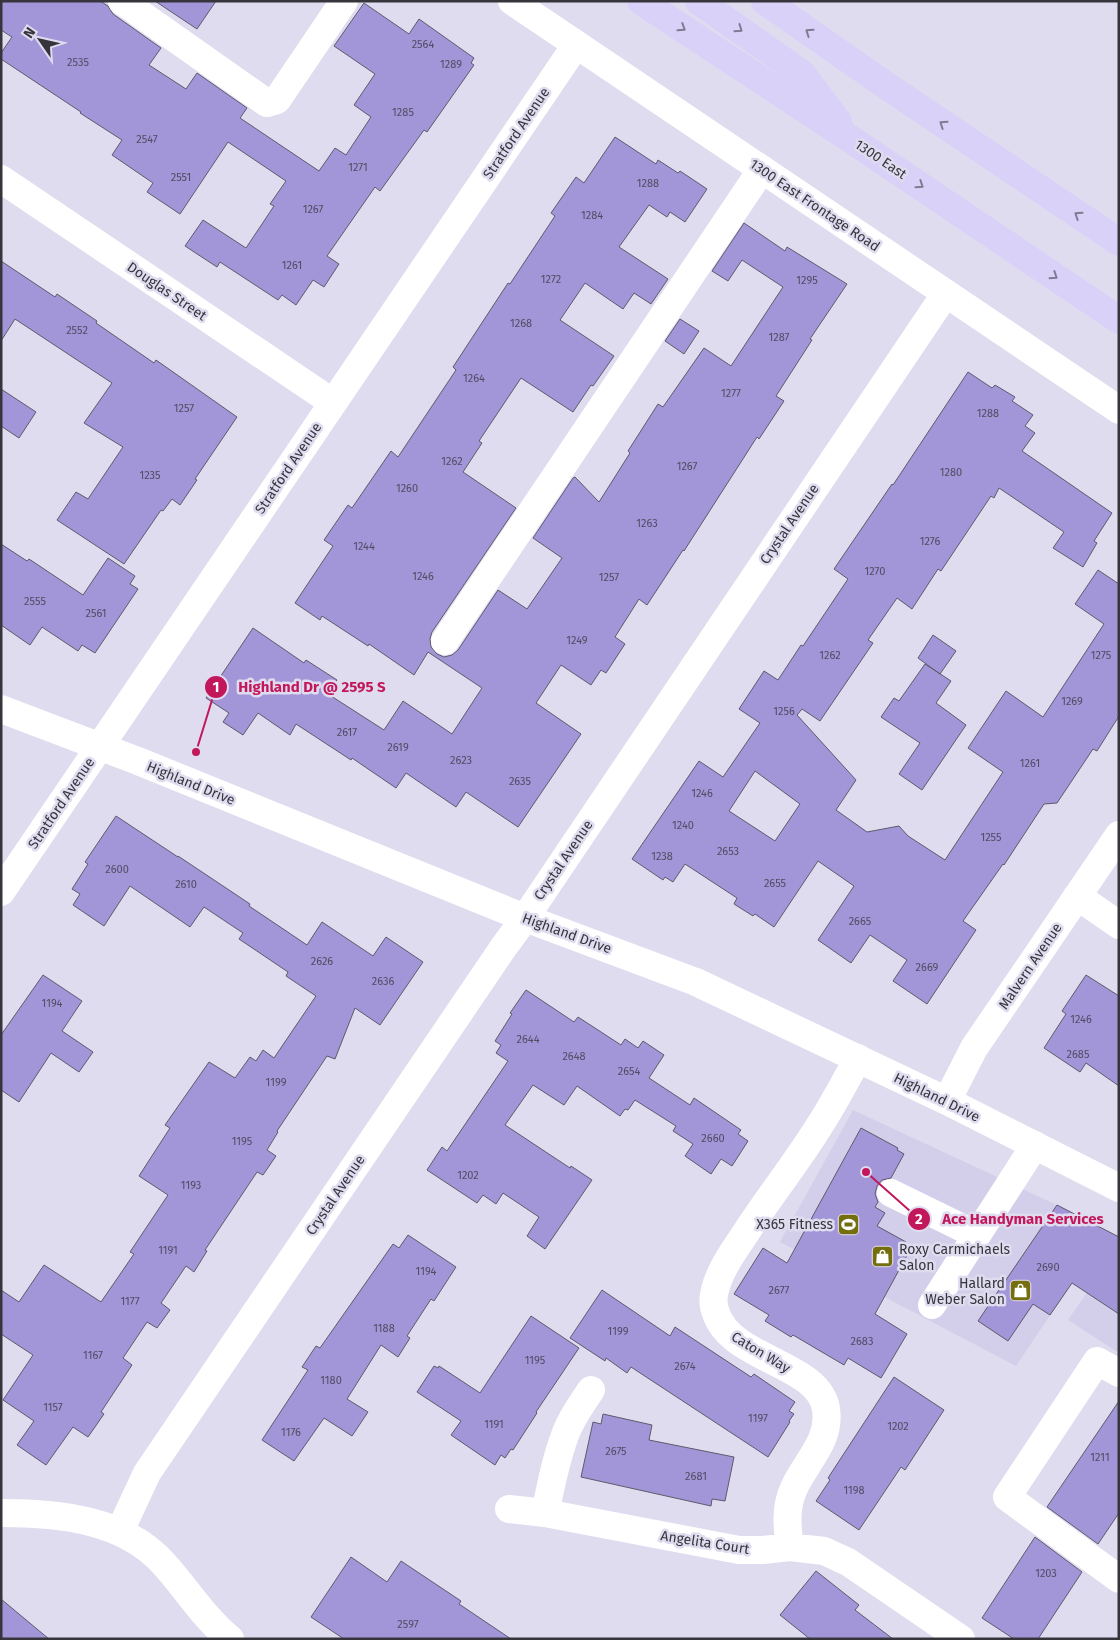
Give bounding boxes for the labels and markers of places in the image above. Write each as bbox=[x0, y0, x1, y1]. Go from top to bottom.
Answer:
callout: Highland Dr @ 2595 S bbox=[203, 672, 396, 702]
callout: Ace Handyman Services bbox=[907, 1204, 1113, 1234]
sports icon: X365 Fitness bbox=[837, 1212, 861, 1236]
place label: X365 Fitness bbox=[756, 1216, 833, 1233]
place label: Roxy Carmichaels Salon bbox=[899, 1241, 1011, 1274]
shop icon: Roxy Carmichaels Salon bbox=[871, 1245, 895, 1269]
place label: Hallard Weber Salon bbox=[925, 1275, 1005, 1308]
shop icon: Hallard Weber Salon bbox=[1009, 1279, 1033, 1303]

